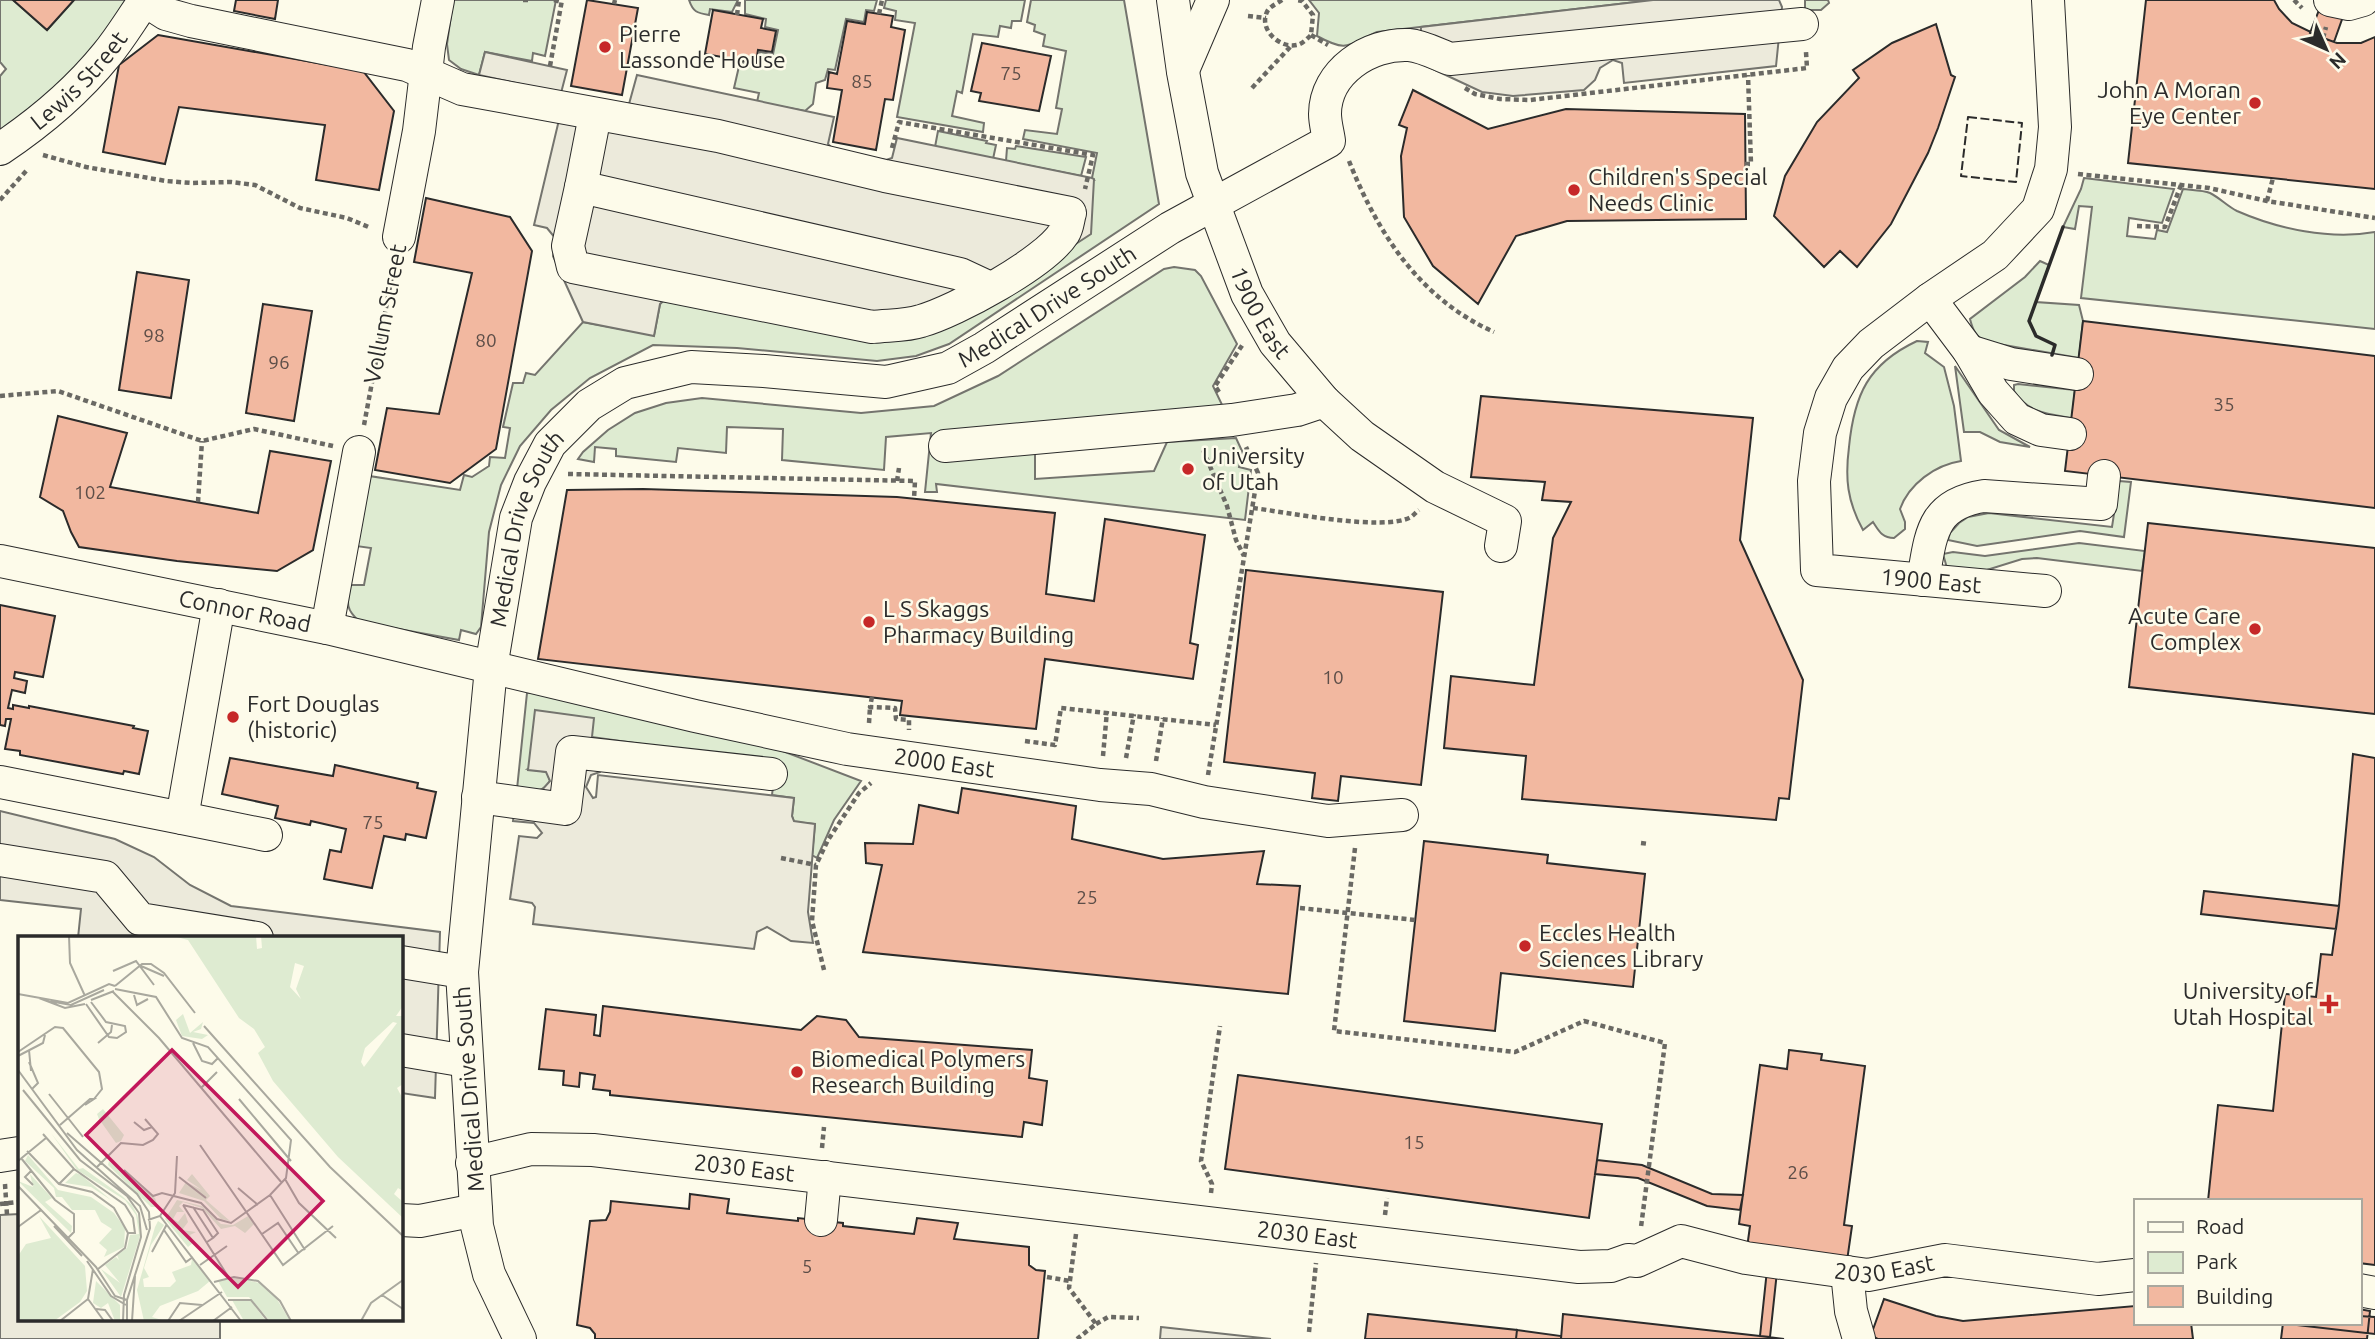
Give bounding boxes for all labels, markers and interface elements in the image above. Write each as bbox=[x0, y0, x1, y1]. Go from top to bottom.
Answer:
north arrow bbox=[2291, 14, 2361, 84]
place label: Pierre Lassonde House bbox=[619, 21, 786, 72]
street label: Lewis Street bbox=[25, 26, 132, 134]
marker: Pierre Lassonde House bbox=[597, 39, 613, 55]
text: N bbox=[2325, 48, 2351, 74]
house number: 75 bbox=[1000, 62, 1022, 84]
house number: 85 bbox=[851, 70, 873, 92]
place label: John A Moran Eye Center bbox=[2097, 77, 2241, 128]
marker: John A Moran Eye Center bbox=[2247, 95, 2263, 111]
place label: Children's Special Needs Clinic bbox=[1588, 164, 1768, 215]
marker: Children's Special Needs Clinic bbox=[1566, 182, 1582, 198]
street label: Medical Drive South bbox=[954, 240, 1140, 372]
street label: Vollum Street bbox=[359, 242, 410, 386]
street label: 1900 East bbox=[1226, 263, 1296, 363]
house number: 98 bbox=[143, 324, 165, 346]
house number: 80 bbox=[475, 329, 497, 351]
house number: 96 bbox=[268, 351, 290, 373]
house number: 35 bbox=[2213, 393, 2235, 415]
street label: Medical Drive South bbox=[485, 425, 568, 629]
place label: University of Utah bbox=[1202, 443, 1305, 494]
marker: University of Utah bbox=[1180, 461, 1196, 477]
house number: 102 bbox=[74, 481, 106, 503]
street label: 1900 East bbox=[1880, 564, 1982, 597]
street label: Connor Road bbox=[177, 585, 313, 636]
place label: L S Skaggs Pharmacy Building bbox=[883, 596, 1074, 647]
place label: Acute Care Complex bbox=[2128, 603, 2241, 654]
marker: L S Skaggs Pharmacy Building bbox=[861, 614, 877, 630]
marker: Acute Care Complex bbox=[2247, 621, 2263, 637]
house number: 10 bbox=[1322, 666, 1344, 688]
place label: Fort Douglas (historic) bbox=[247, 691, 379, 743]
marker: Fort Douglas (historic) bbox=[225, 709, 241, 725]
street label: 2000 East bbox=[893, 743, 996, 782]
house number: 75 bbox=[362, 811, 384, 833]
house number: 25 bbox=[1076, 886, 1098, 908]
place label: Eccles Health Sciences Library bbox=[1539, 920, 1703, 971]
inset map bbox=[18, 936, 402, 1322]
marker: Eccles Health Sciences Library bbox=[1517, 938, 1533, 954]
place label: University of Utah Hospital bbox=[2173, 978, 2313, 1029]
street label: Medical Drive South bbox=[449, 985, 488, 1193]
marker: University of Utah Hospital bbox=[2319, 994, 2339, 1014]
place label: Biomedical Polymers Research Building bbox=[811, 1046, 1025, 1097]
marker: Biomedical Polymers Research Building bbox=[789, 1064, 805, 1080]
house number: 15 bbox=[1403, 1131, 1425, 1153]
street label: 2030 East bbox=[693, 1149, 796, 1186]
house number: 26 bbox=[1787, 1161, 1809, 1183]
legend bbox=[2134, 1199, 2361, 1325]
text: Road bbox=[2196, 1214, 2244, 1238]
street label: 2030 East bbox=[1256, 1216, 1359, 1253]
street label: 2030 East bbox=[1833, 1249, 1936, 1288]
text: Park bbox=[2196, 1249, 2238, 1273]
house number: 5 bbox=[802, 1255, 812, 1277]
text: Building bbox=[2196, 1284, 2273, 1308]

